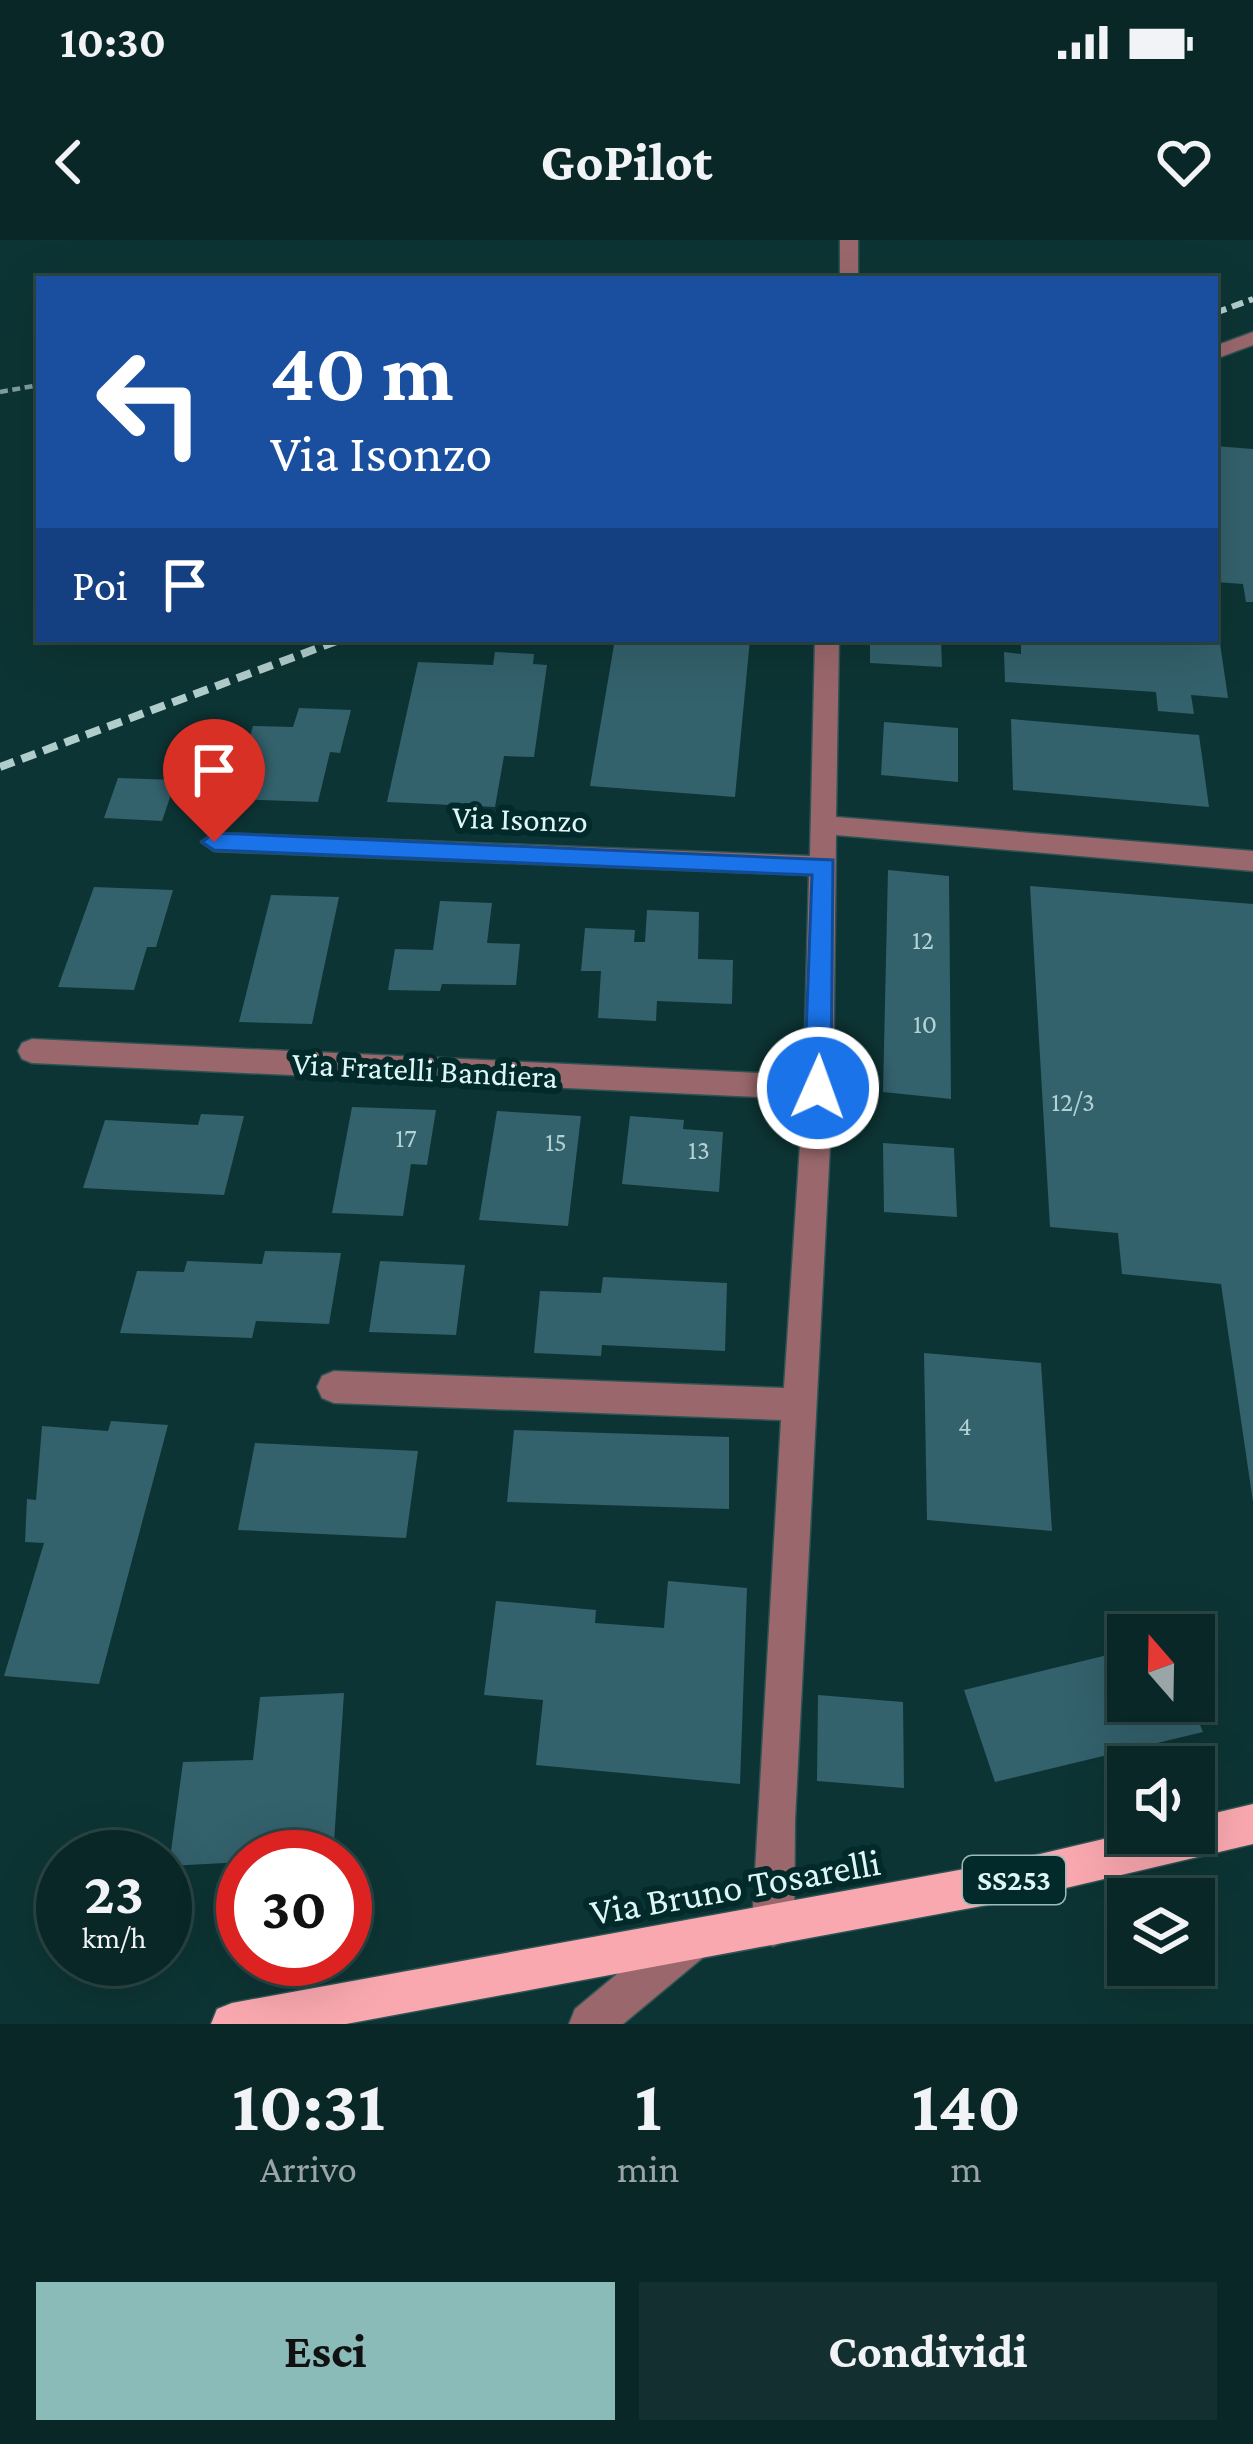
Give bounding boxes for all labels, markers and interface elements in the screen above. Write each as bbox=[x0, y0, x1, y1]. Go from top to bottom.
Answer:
text: 10:30 bbox=[60, 17, 166, 67]
icon: back bbox=[36, 129, 102, 195]
icon: heart bbox=[1151, 129, 1217, 195]
text: GoPilot bbox=[541, 132, 712, 192]
icon: left bbox=[72, 324, 228, 480]
text: 40 m bbox=[270, 325, 454, 418]
text: Via Isonzo bbox=[270, 423, 492, 483]
icon: arrive bbox=[152, 552, 218, 618]
text: Poi bbox=[72, 560, 128, 610]
pin bbox=[163, 719, 265, 842]
icon: arrive bbox=[181, 737, 247, 803]
street label: Via Isonzo bbox=[451, 798, 588, 839]
house number: 12 bbox=[912, 925, 934, 955]
house number: 10 bbox=[913, 1009, 937, 1039]
position arrow bbox=[755, 1025, 881, 1151]
street label: Via Fratelli Bandiera bbox=[291, 1044, 559, 1095]
house number: 12/3 bbox=[1051, 1087, 1095, 1117]
house number: 17 bbox=[395, 1123, 417, 1153]
house number: 15 bbox=[545, 1127, 567, 1157]
house number: 13 bbox=[688, 1135, 710, 1165]
house number: 4 bbox=[958, 1411, 972, 1441]
north arrow bbox=[1107, 1614, 1215, 1722]
map controls bbox=[1107, 1614, 1215, 1986]
button: sound bbox=[1107, 1746, 1215, 1854]
speed limit sign: 30 bbox=[216, 1830, 372, 1986]
street label: Via Bruno Tosarelli bbox=[587, 1840, 884, 1933]
road number: SS253 bbox=[963, 1856, 1065, 1904]
text: 23 bbox=[84, 1859, 144, 1926]
button: layers bbox=[1107, 1878, 1215, 1986]
text: km/h bbox=[82, 1921, 146, 1954]
text: 10:31 bbox=[232, 2065, 385, 2145]
text: 1 bbox=[635, 2065, 662, 2145]
text: 140 bbox=[911, 2065, 1021, 2145]
text: Arrivo bbox=[260, 2147, 357, 2190]
text: min bbox=[617, 2147, 679, 2190]
text: m bbox=[951, 2147, 982, 2190]
button: Esci bbox=[36, 2282, 615, 2420]
button: Condividi bbox=[639, 2282, 1217, 2420]

